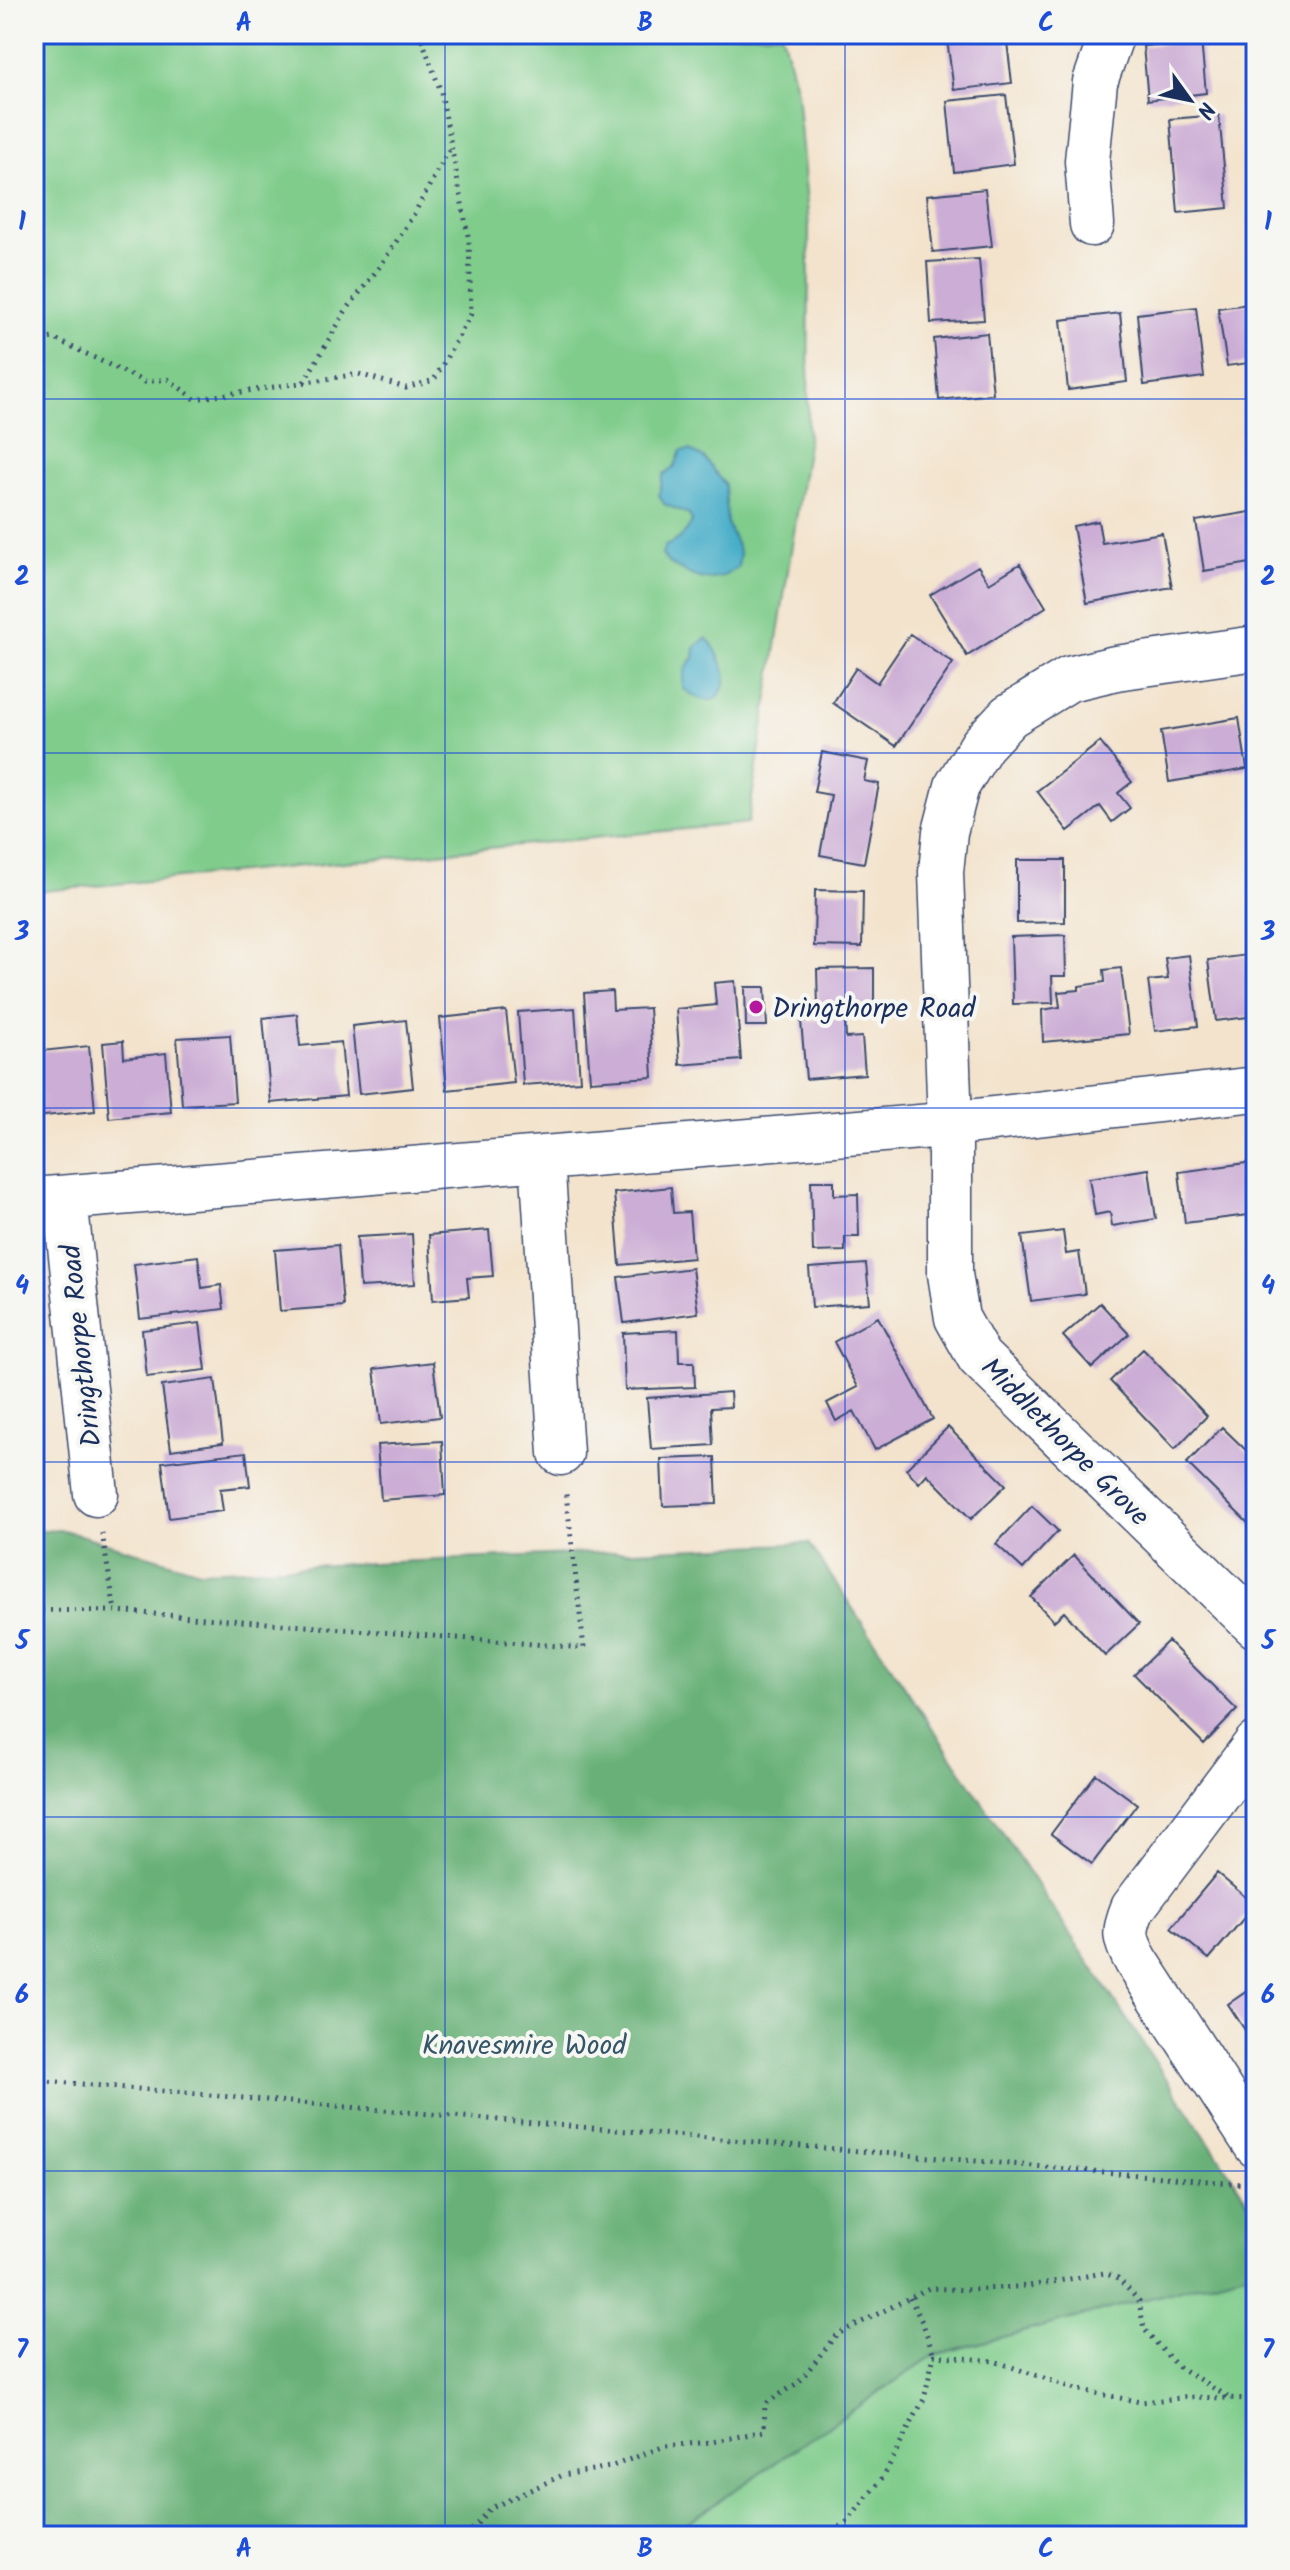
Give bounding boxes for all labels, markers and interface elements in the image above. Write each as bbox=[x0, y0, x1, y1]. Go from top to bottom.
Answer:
text: A bbox=[236, 3, 252, 45]
text: B bbox=[637, 3, 653, 45]
text: C bbox=[1038, 3, 1054, 45]
north arrow bbox=[1150, 60, 1230, 140]
text: N bbox=[1186, 94, 1223, 125]
text: 1 bbox=[18, 202, 26, 244]
text: 1 bbox=[1264, 202, 1272, 244]
text: 2 bbox=[14, 557, 30, 599]
text: 2 bbox=[1260, 557, 1276, 599]
text: 3 bbox=[14, 912, 29, 954]
text: 3 bbox=[1260, 912, 1275, 954]
place label: Dringthorpe Road bbox=[772, 987, 976, 1032]
marker: Dringthorpe Road bbox=[747, 998, 765, 1016]
street label: Dringthorpe Road bbox=[49, 1241, 115, 1449]
text: 4 bbox=[15, 1266, 29, 1308]
text: 4 bbox=[1261, 1266, 1275, 1308]
street label: Middlethorpe Grove bbox=[969, 1347, 1160, 1538]
text: 5 bbox=[14, 1621, 30, 1663]
text: 5 bbox=[1260, 1621, 1276, 1663]
text: 6 bbox=[15, 1975, 29, 2017]
text: 6 bbox=[1261, 1975, 1275, 2017]
park label: Knavesmire Wood bbox=[422, 2024, 627, 2069]
text: 7 bbox=[16, 2330, 29, 2372]
text: 7 bbox=[1262, 2330, 1275, 2372]
text: A bbox=[236, 2529, 252, 2570]
text: B bbox=[637, 2529, 653, 2570]
text: C bbox=[1038, 2529, 1054, 2570]

